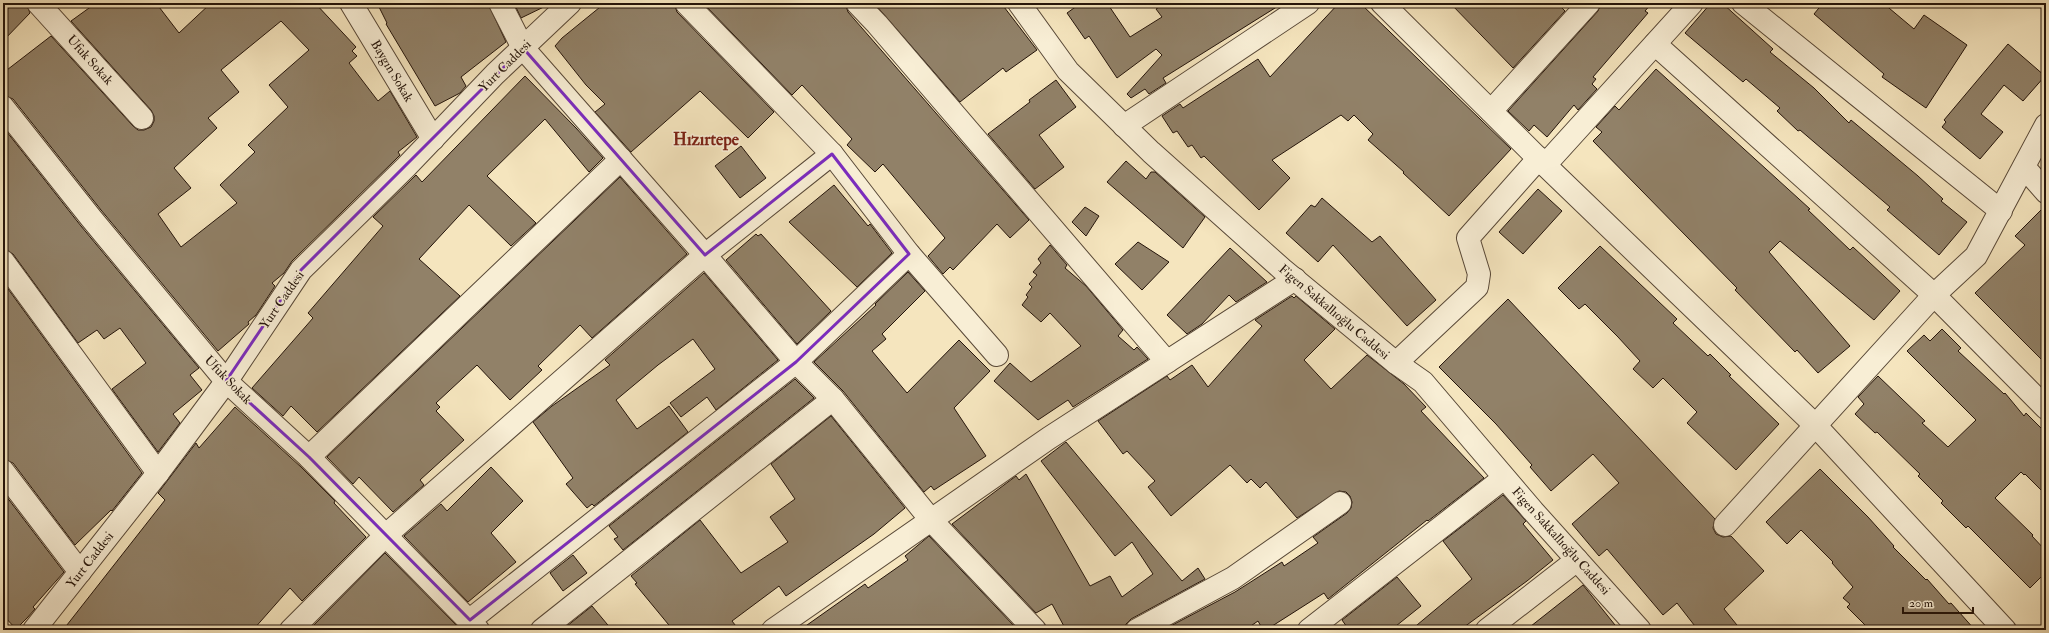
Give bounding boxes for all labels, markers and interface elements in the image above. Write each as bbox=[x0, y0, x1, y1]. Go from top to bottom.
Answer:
street label: Ufuk Sokak bbox=[63, 32, 117, 89]
street label: Yurt Caddesi bbox=[476, 36, 535, 95]
street label: Baygın Sokak bbox=[366, 37, 417, 106]
district label: Hızırtepe bbox=[673, 129, 740, 151]
street label: Figen Sakkallıoğlu Caddesi bbox=[1275, 261, 1393, 363]
street label: Yurt Caddesi bbox=[256, 267, 308, 332]
street label: Ufuk Sokak bbox=[201, 352, 256, 408]
street label: Figen Sakkallıoğlu Caddesi bbox=[1508, 484, 1614, 599]
street label: Yurt Caddesi bbox=[63, 528, 117, 591]
scale bar bbox=[1903, 589, 1973, 615]
text: 20 m bbox=[1909, 596, 1934, 611]

